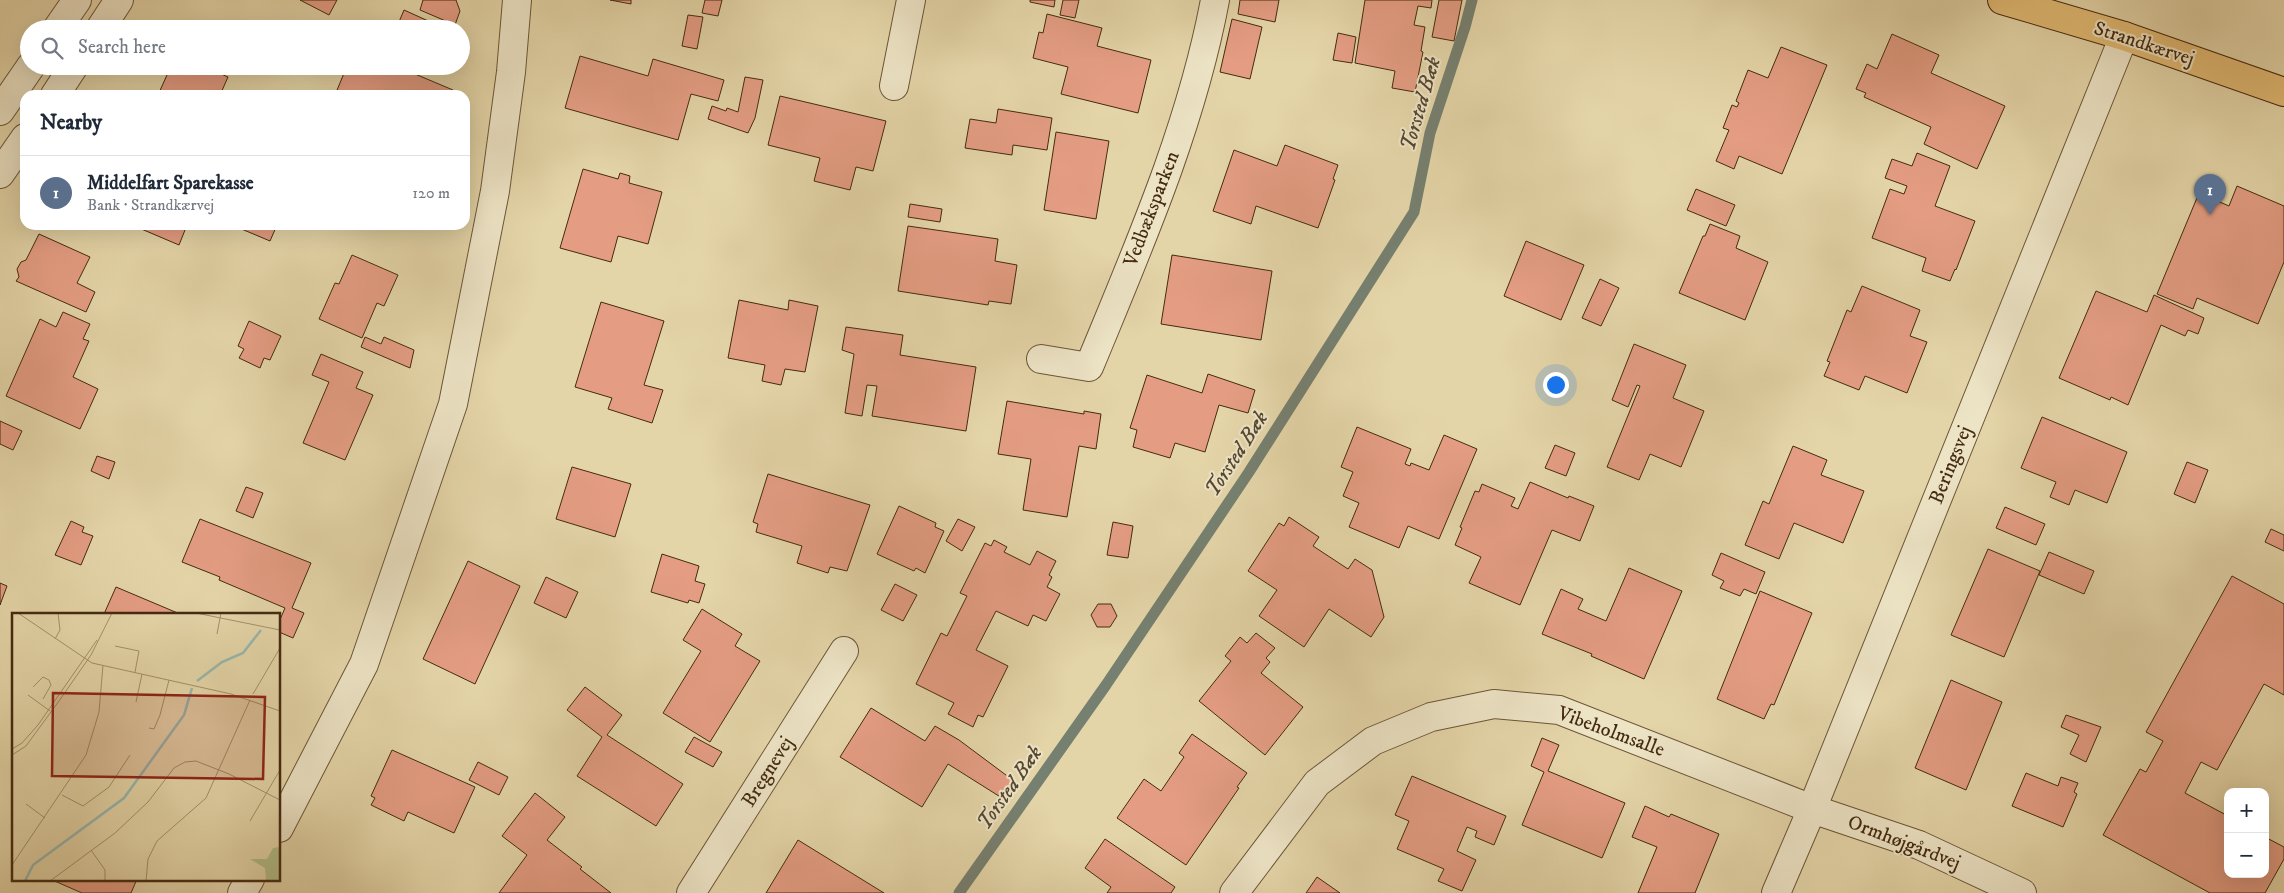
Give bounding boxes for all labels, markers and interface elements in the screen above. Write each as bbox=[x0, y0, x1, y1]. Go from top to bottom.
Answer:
street label: Strandkærvej bbox=[2091, 16, 2197, 72]
search box bbox=[20, 20, 470, 75]
icon: search bbox=[38, 34, 66, 62]
text: Search here bbox=[78, 36, 166, 59]
water label: Torsted Bæk bbox=[1395, 54, 1447, 154]
text: Nearby bbox=[40, 110, 102, 136]
street label: Vedbæksparken bbox=[1118, 147, 1186, 271]
text: Middelfart Sparekasse bbox=[87, 172, 254, 195]
pin: 1 bbox=[2194, 174, 2226, 215]
text: 1 bbox=[53, 183, 59, 203]
text: 120 m bbox=[412, 183, 450, 203]
text: Bank · Strandkærvej bbox=[87, 195, 214, 215]
your location bbox=[1543, 372, 1569, 398]
water label: Torsted Bæk bbox=[1200, 406, 1274, 502]
street label: Beringsvej bbox=[1924, 422, 1978, 508]
inset map bbox=[12, 613, 280, 880]
street label: Vibeholmsalle bbox=[1553, 701, 1668, 763]
street label: Bregnevej bbox=[737, 732, 799, 812]
water label: Torsted Bæk bbox=[972, 741, 1048, 835]
map controls bbox=[2224, 788, 2269, 878]
button: + bbox=[2224, 788, 2269, 833]
street label: Ormhøjgårdvej bbox=[1844, 810, 1964, 876]
button: − bbox=[2224, 833, 2269, 878]

